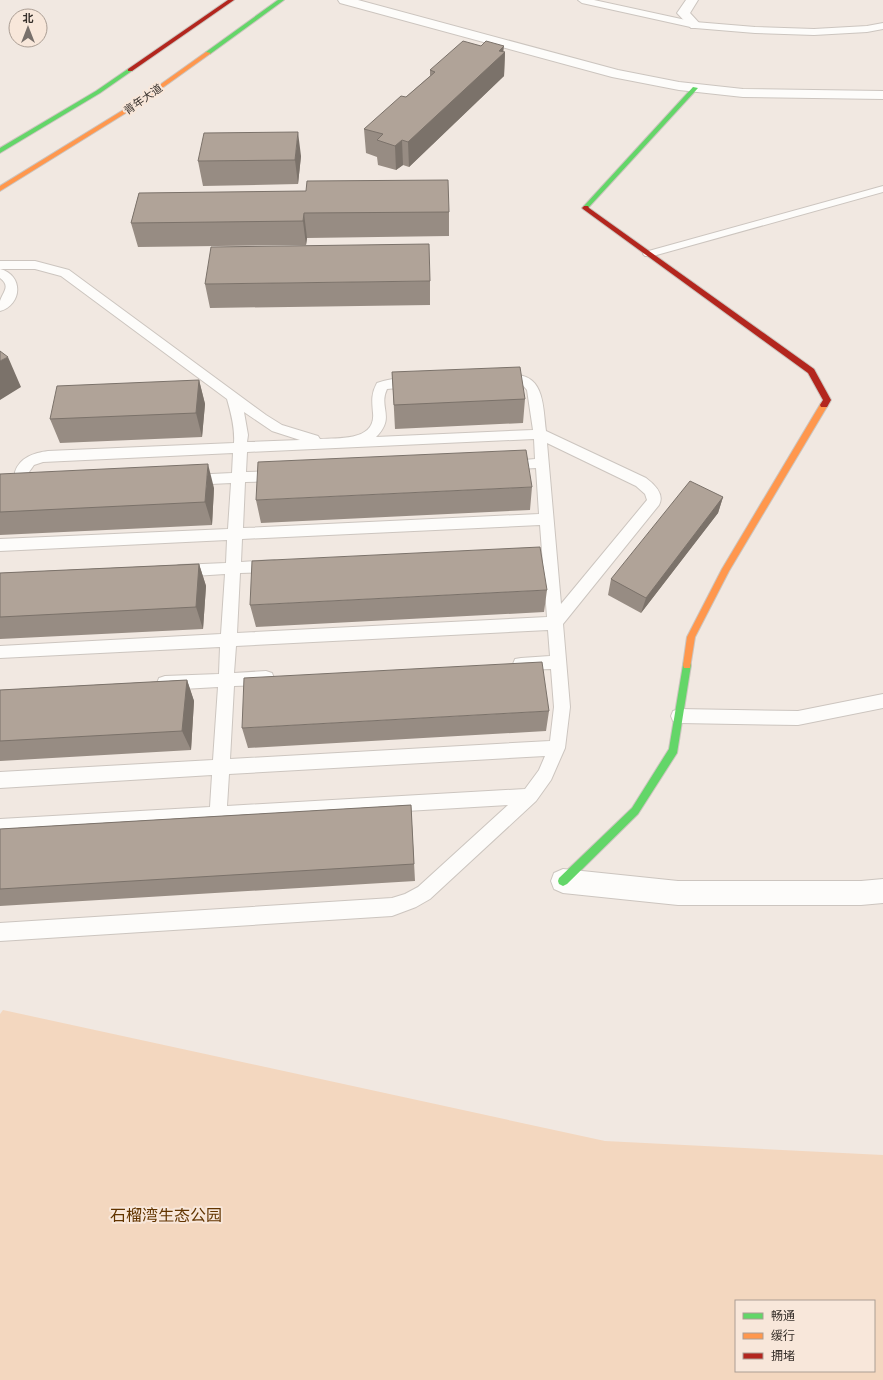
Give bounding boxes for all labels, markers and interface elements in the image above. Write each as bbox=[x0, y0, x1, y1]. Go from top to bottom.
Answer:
north arrow bbox=[8, 8, 48, 48]
text: 北 bbox=[23, 11, 34, 25]
street label: 青年大道 bbox=[121, 81, 165, 117]
park label: 石榴湾生态公园 bbox=[110, 1206, 222, 1225]
legend bbox=[735, 1300, 875, 1372]
text: 畅通 bbox=[771, 1308, 795, 1323]
text: 缓行 bbox=[771, 1328, 795, 1343]
text: 拥堵 bbox=[771, 1348, 795, 1363]

